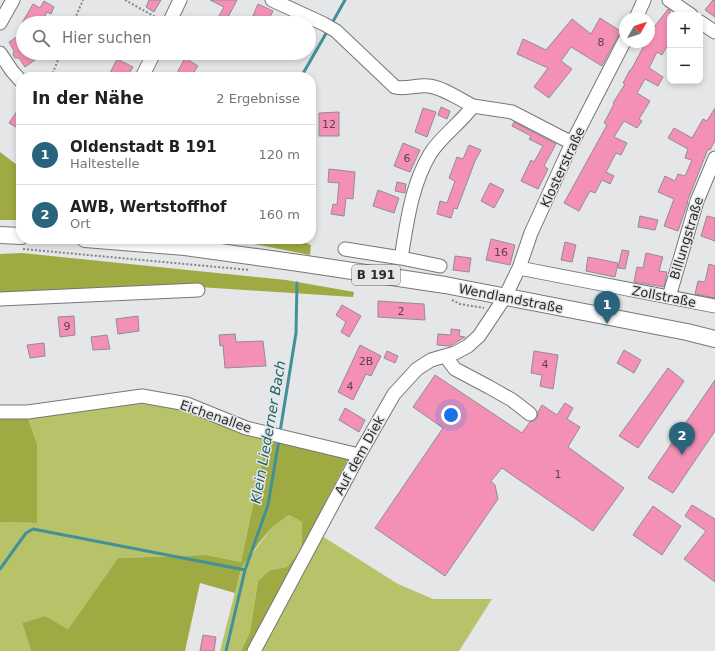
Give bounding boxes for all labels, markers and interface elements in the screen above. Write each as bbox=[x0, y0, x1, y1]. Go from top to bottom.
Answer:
north arrow bbox=[619, 12, 655, 48]
map controls bbox=[667, 12, 703, 84]
button: + bbox=[667, 12, 703, 48]
search box bbox=[16, 16, 316, 60]
icon: search bbox=[30, 27, 52, 49]
text: Hier suchen bbox=[62, 29, 151, 47]
house number: 8 bbox=[598, 36, 605, 49]
button: − bbox=[667, 48, 703, 84]
text: In der Nähe bbox=[32, 88, 144, 108]
text: 2 Ergebnisse bbox=[216, 91, 300, 106]
house number: 12 bbox=[322, 118, 336, 131]
street label: Klosterstraße bbox=[537, 125, 588, 210]
text: Oldenstadt B 191 bbox=[70, 138, 217, 156]
text: 1 bbox=[40, 147, 50, 162]
text: 120 m bbox=[258, 147, 300, 162]
house number: 6 bbox=[404, 152, 411, 165]
text: Haltestelle bbox=[70, 156, 140, 171]
street label: Billungstraße bbox=[667, 195, 706, 281]
text: AWB, Wertstoffhof bbox=[70, 198, 227, 216]
text: 2 bbox=[40, 207, 50, 222]
text: 160 m bbox=[258, 207, 300, 222]
text: Ort bbox=[70, 216, 91, 231]
house number: 16 bbox=[494, 246, 508, 259]
road number: B 191 bbox=[352, 265, 400, 285]
street label: Wendlandstraße bbox=[457, 281, 564, 316]
street label: Zollstraße bbox=[630, 283, 697, 310]
pin: 1 bbox=[594, 291, 620, 324]
house number: 2 bbox=[398, 305, 405, 318]
house number: 9 bbox=[64, 320, 71, 333]
house number: 2B bbox=[359, 355, 373, 368]
house number: 4 bbox=[542, 358, 549, 371]
water label: Klein Liederner Bach bbox=[248, 359, 288, 505]
house number: 4 bbox=[347, 380, 354, 393]
street label: Eichenallee bbox=[178, 397, 254, 436]
your location bbox=[441, 405, 461, 425]
street label: Auf dem Diek bbox=[332, 413, 388, 497]
pin: 2 bbox=[669, 422, 695, 455]
house number: 1 bbox=[555, 468, 562, 481]

